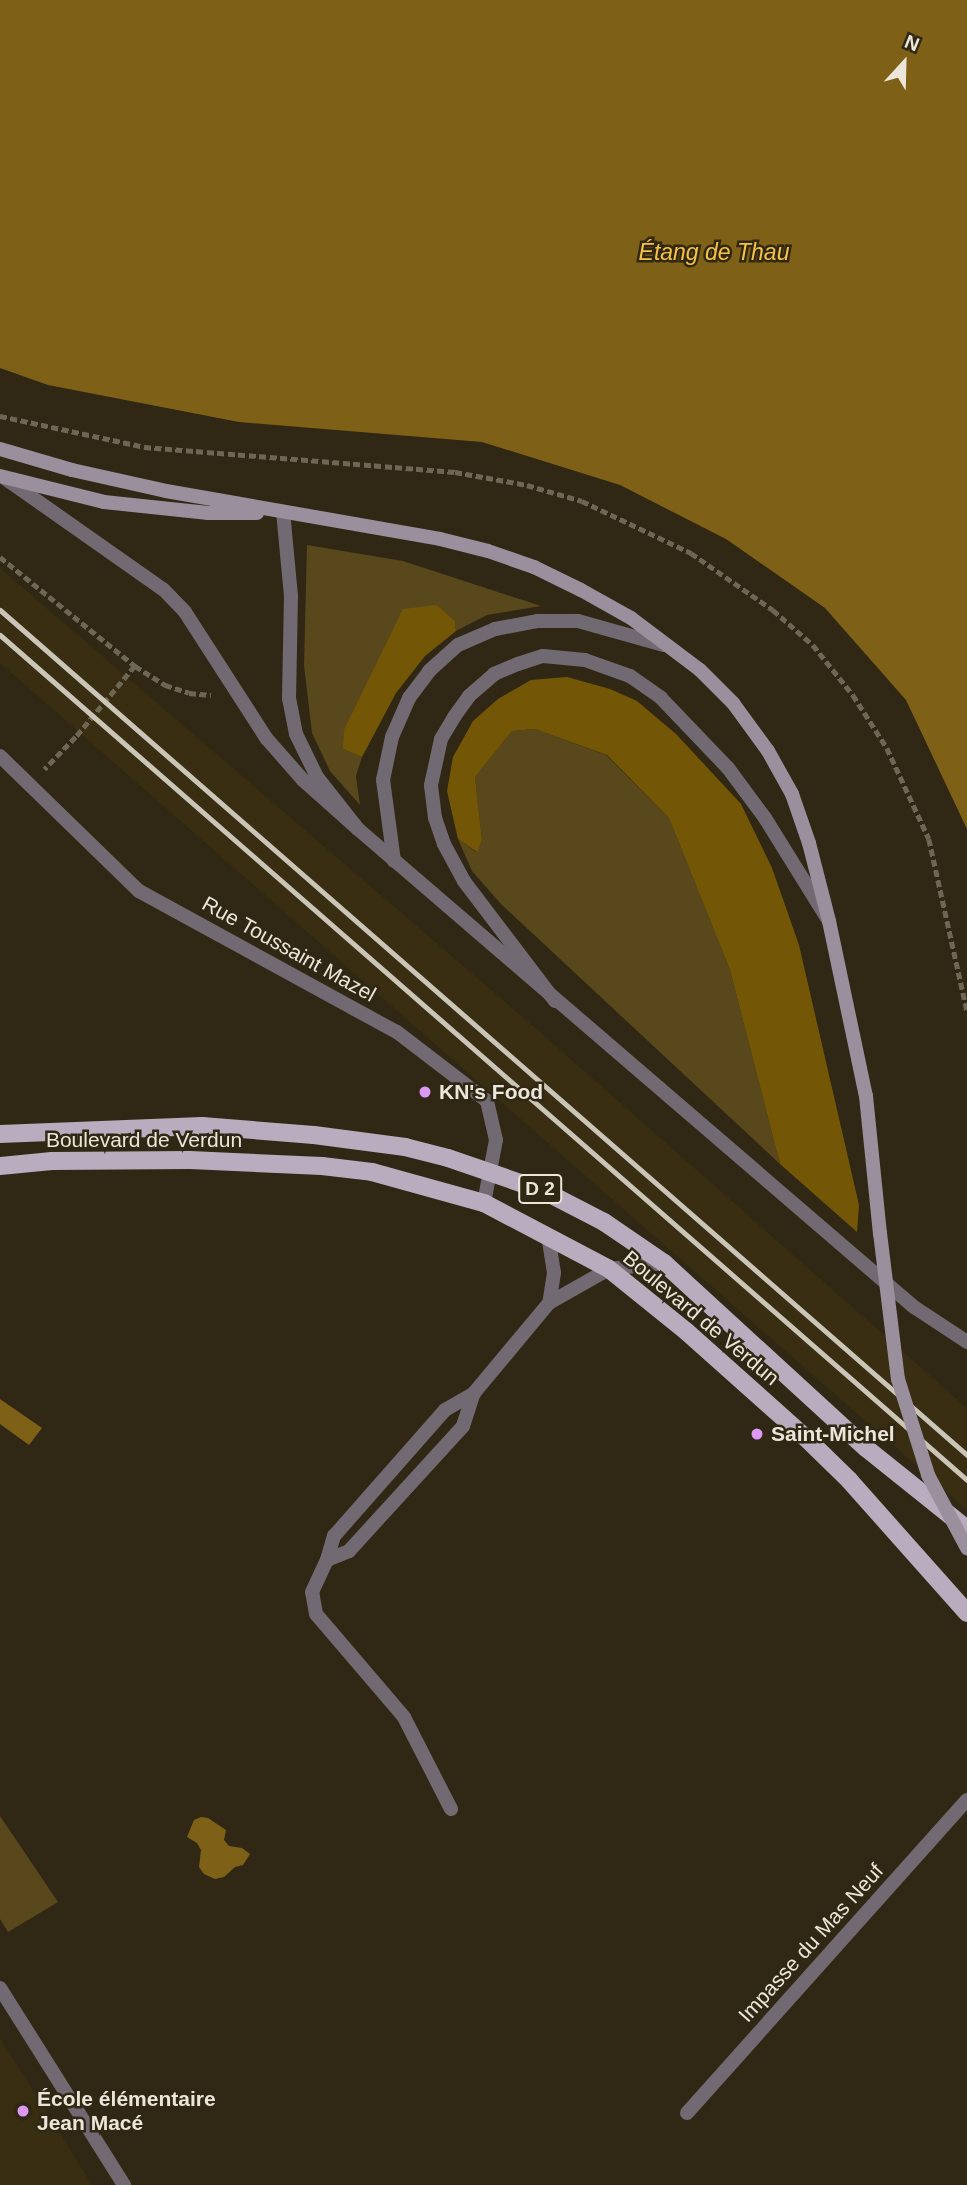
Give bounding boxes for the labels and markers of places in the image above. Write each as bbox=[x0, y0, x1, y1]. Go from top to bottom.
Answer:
place label: KN's Food bbox=[439, 1079, 543, 1105]
marker: KN's Food bbox=[417, 1084, 433, 1100]
place label: Saint-Michel bbox=[771, 1421, 895, 1447]
marker: Saint-Michel bbox=[749, 1426, 765, 1442]
place label: École élémentaire Jean Macé bbox=[37, 2086, 216, 2136]
marker: École élémentaire Jean Macé bbox=[15, 2103, 31, 2119]

